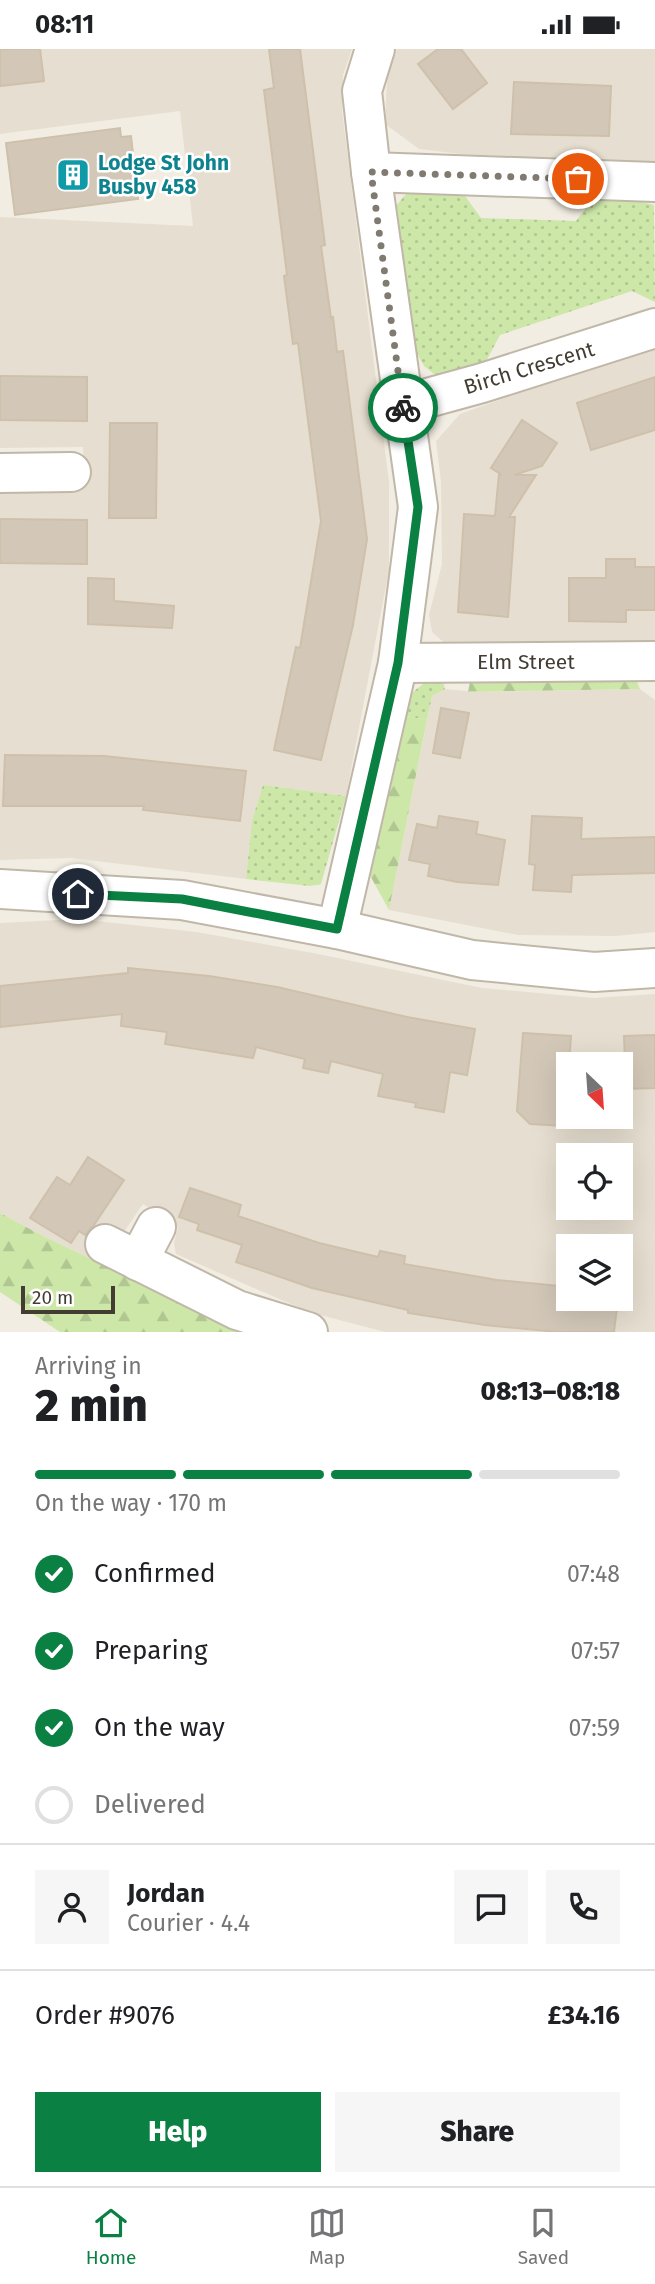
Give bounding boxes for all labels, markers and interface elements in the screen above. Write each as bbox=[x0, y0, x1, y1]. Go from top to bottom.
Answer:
text: 08:11 bbox=[35, 9, 94, 40]
pin bbox=[548, 149, 608, 209]
place label: Lodge St John Busby 458 bbox=[98, 150, 229, 200]
building icon: Lodge St John Busby 458 bbox=[54, 156, 92, 194]
icon: bag bbox=[559, 160, 597, 198]
street label: Birch Crescent bbox=[461, 336, 598, 400]
courier bbox=[368, 373, 438, 443]
icon: bike bbox=[384, 389, 422, 427]
street label: Elm Street bbox=[477, 649, 575, 675]
pin bbox=[48, 864, 108, 924]
icon: home bbox=[59, 875, 97, 913]
north arrow bbox=[556, 1052, 634, 1129]
map controls bbox=[556, 1052, 633, 1311]
button: locate bbox=[556, 1143, 633, 1220]
button: layers bbox=[556, 1234, 633, 1311]
scale bar bbox=[21, 1283, 116, 1315]
text: 20 m bbox=[32, 1286, 73, 1309]
text: Arriving in bbox=[35, 1352, 142, 1380]
text: 08:13–08:18 bbox=[480, 1376, 620, 1407]
text: 2 min bbox=[35, 1378, 148, 1433]
text: On the way · 170 m bbox=[35, 1489, 227, 1517]
icon: check bbox=[35, 1555, 73, 1593]
text: Confirmed bbox=[94, 1558, 215, 1589]
text: 07:48 bbox=[567, 1560, 620, 1588]
icon: check bbox=[35, 1632, 73, 1670]
text: Preparing bbox=[94, 1635, 207, 1666]
text: 07:57 bbox=[571, 1637, 620, 1665]
icon: check bbox=[35, 1709, 73, 1747]
text: On the way bbox=[94, 1712, 225, 1743]
text: 07:59 bbox=[569, 1714, 620, 1742]
text: Delivered bbox=[94, 1789, 206, 1820]
button: person bbox=[35, 1870, 109, 1944]
button: chat bbox=[454, 1870, 528, 1944]
button: phone bbox=[546, 1870, 620, 1944]
text: Jordan bbox=[127, 1878, 205, 1909]
text: Courier · 4.4 bbox=[127, 1909, 250, 1937]
text: Order #9076 bbox=[35, 2000, 175, 2031]
text: £34.16 bbox=[547, 2000, 620, 2031]
button: Help bbox=[35, 2092, 321, 2172]
button: Share bbox=[335, 2092, 620, 2172]
tab: Home bbox=[86, 2204, 136, 2269]
tab: Map bbox=[308, 2204, 346, 2269]
tab: Saved bbox=[518, 2204, 569, 2269]

